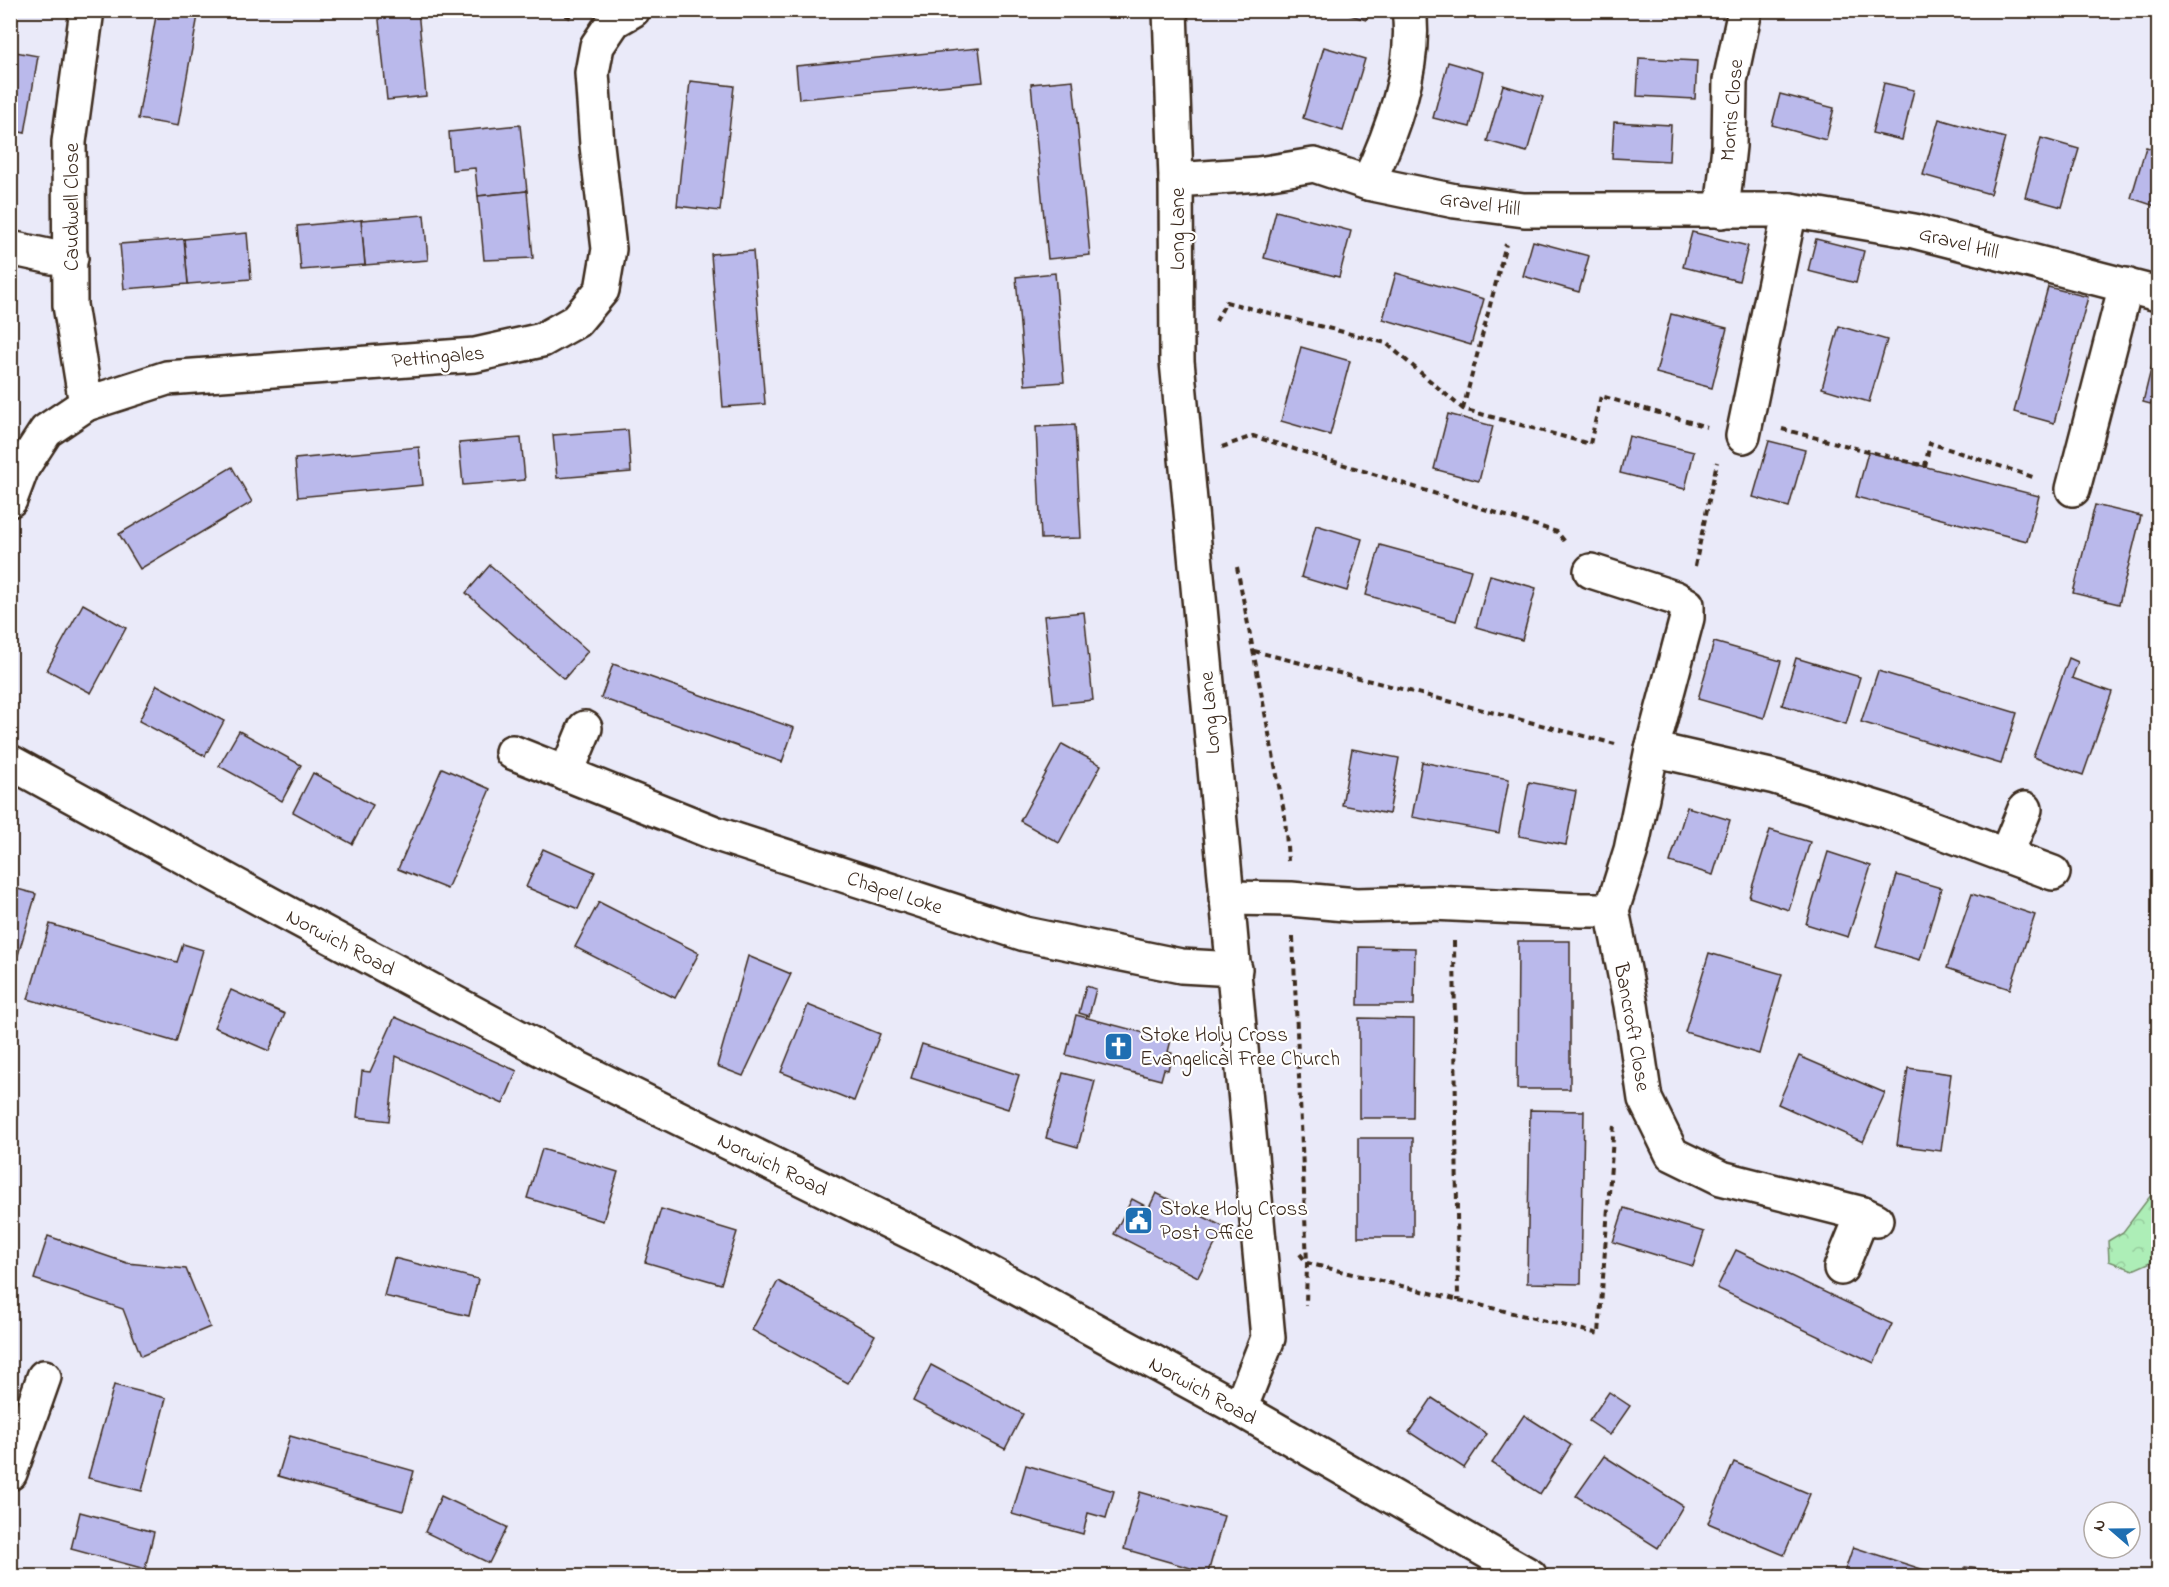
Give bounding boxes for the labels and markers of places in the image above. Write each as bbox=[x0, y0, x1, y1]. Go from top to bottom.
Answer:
place label: Stoke Holy Cross Evangelical Free Church bbox=[1140, 1021, 1340, 1077]
church icon: Stoke Holy Cross Evangelical Free Church bbox=[1103, 1030, 1135, 1062]
place label: Stoke Holy Cross Post Office bbox=[1160, 1195, 1308, 1249]
public building icon: Stoke Holy Cross Post Office bbox=[1123, 1204, 1155, 1236]

